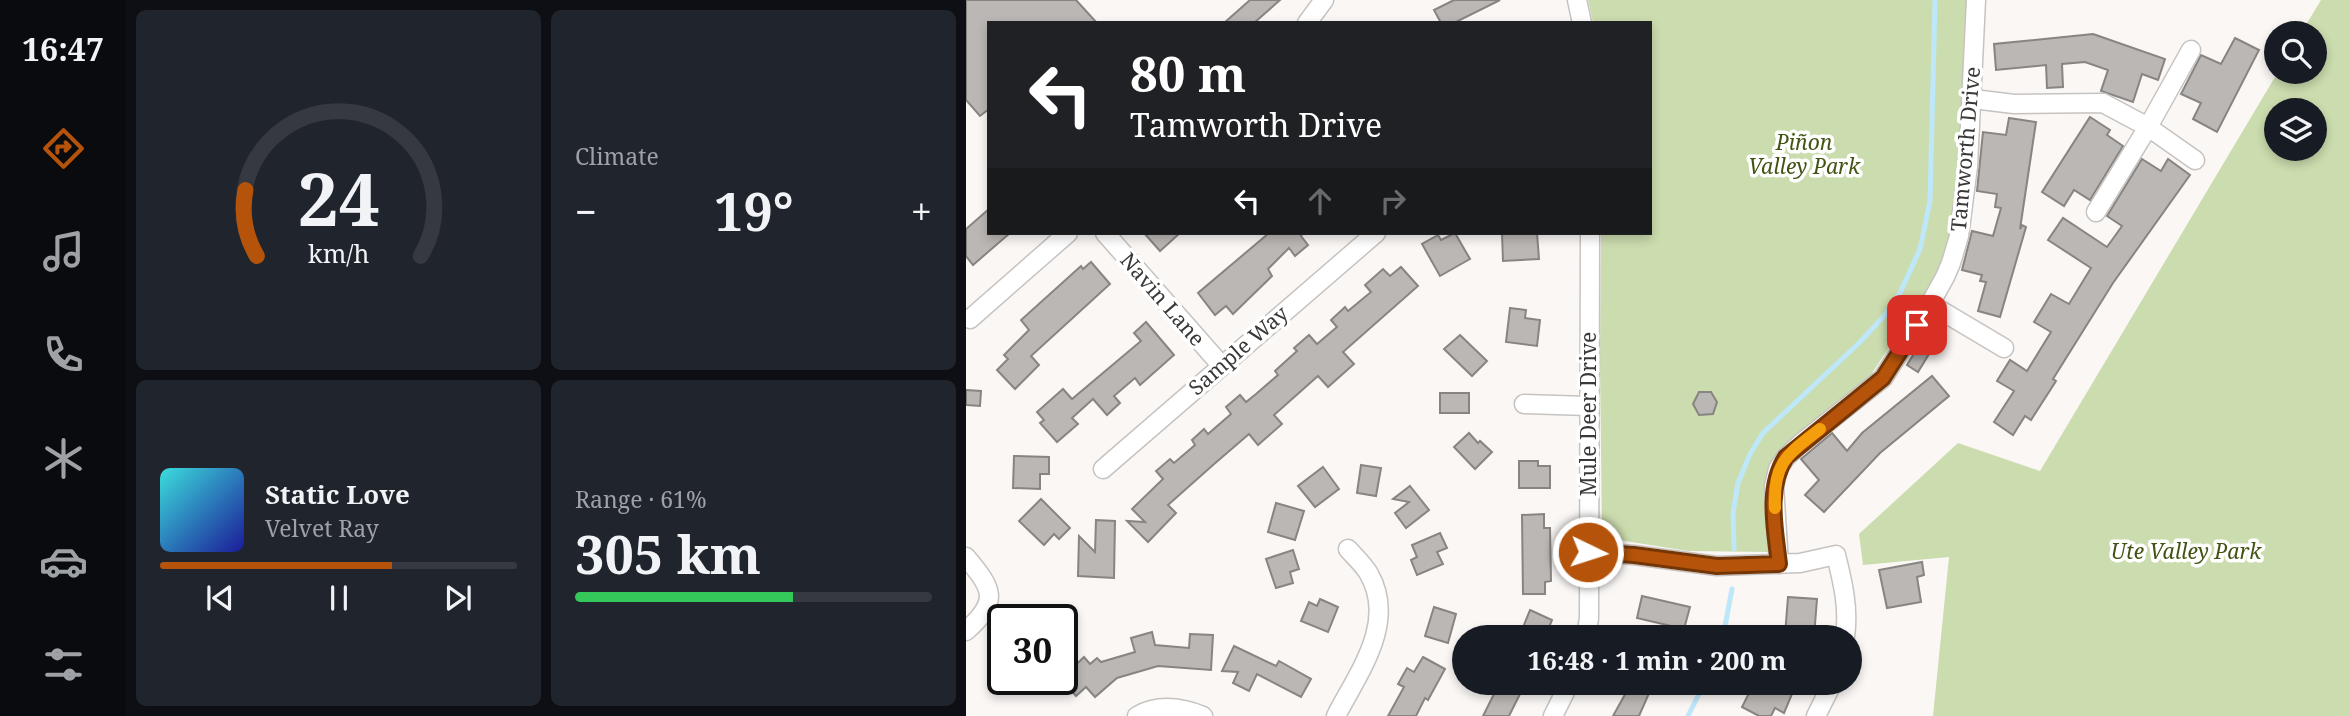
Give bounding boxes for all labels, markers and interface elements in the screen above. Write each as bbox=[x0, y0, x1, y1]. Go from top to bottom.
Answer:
map controls bbox=[2264, 21, 2327, 161]
button: search bbox=[2264, 21, 2327, 84]
text: 16:47 bbox=[22, 27, 104, 70]
text: 80 m bbox=[1130, 40, 1246, 106]
icon: left bbox=[1015, 49, 1106, 140]
street label: Tamworth Drive bbox=[1944, 65, 1986, 233]
button: layers bbox=[2264, 98, 2327, 161]
text: Tamworth Drive bbox=[1130, 103, 1382, 146]
icon: directions bbox=[39, 124, 88, 173]
park label: Piñon Valley Park bbox=[1748, 128, 1861, 180]
text: Climate bbox=[575, 140, 659, 172]
text: 24 bbox=[297, 148, 380, 247]
text: 19° bbox=[714, 175, 794, 246]
icon: left bbox=[1228, 182, 1266, 220]
icon: ahead bbox=[1301, 182, 1339, 220]
icon: right bbox=[1374, 182, 1412, 220]
text: − bbox=[575, 185, 597, 237]
text: + bbox=[911, 185, 932, 237]
icon: music bbox=[39, 227, 88, 276]
text: km/h bbox=[308, 236, 369, 270]
street label: Navin Lane bbox=[1115, 246, 1211, 352]
pin bbox=[1887, 295, 1947, 355]
street label: Sample Way bbox=[1182, 299, 1294, 401]
icon: arrive bbox=[1898, 306, 1936, 344]
icon: phone bbox=[39, 330, 88, 379]
street label: Mule Deer Drive bbox=[1574, 332, 1602, 496]
icon: climate bbox=[39, 434, 88, 483]
text: Static Love bbox=[265, 476, 410, 512]
text: Range · 61% bbox=[575, 483, 707, 515]
text: Velvet Ray bbox=[265, 512, 379, 544]
position arrow bbox=[1551, 515, 1625, 589]
text: 305 km bbox=[575, 518, 761, 589]
icon: car bbox=[39, 537, 88, 586]
park label: Ute Valley Park bbox=[2111, 537, 2262, 565]
icon: previous bbox=[201, 579, 239, 617]
icon: pause bbox=[320, 579, 358, 617]
icon: next bbox=[439, 579, 477, 617]
speed limit sign: 30 bbox=[987, 604, 1078, 695]
icon: filters bbox=[39, 640, 88, 689]
text: 16:48 · 1 min · 200 m bbox=[1527, 642, 1787, 678]

